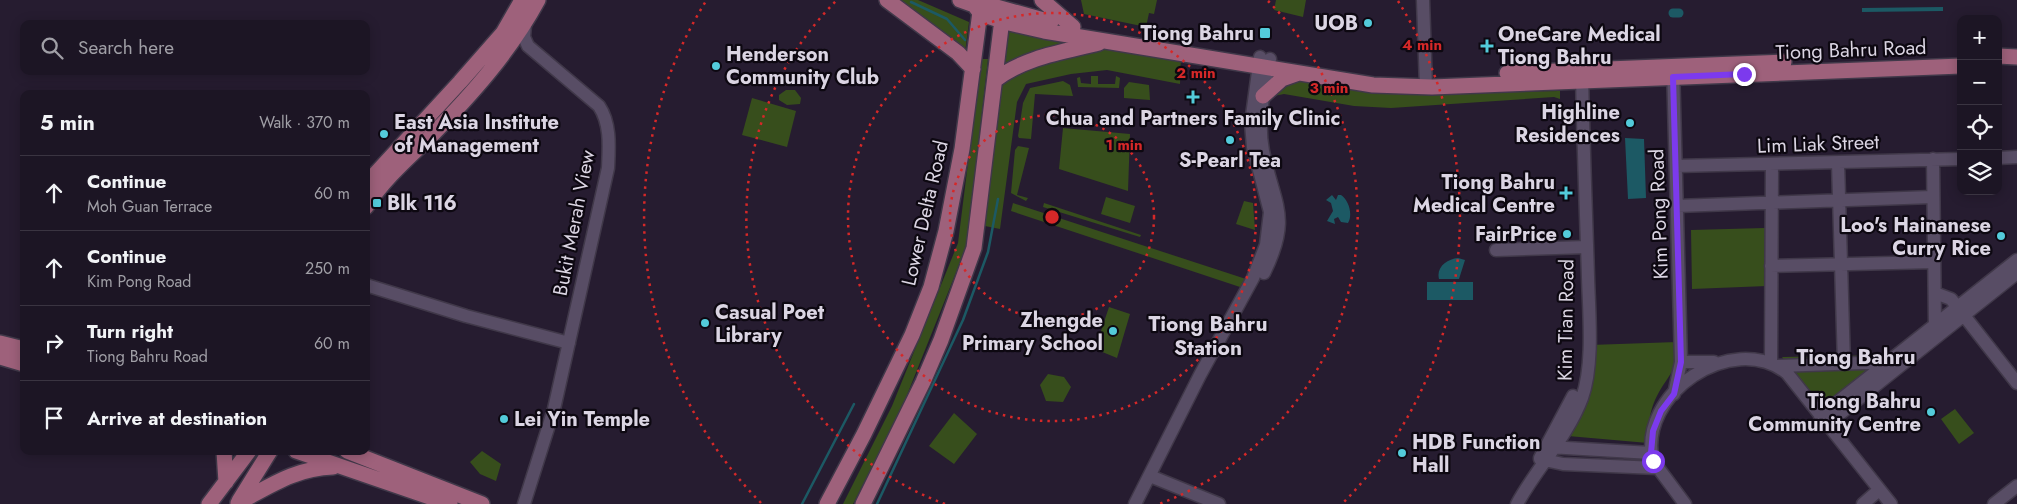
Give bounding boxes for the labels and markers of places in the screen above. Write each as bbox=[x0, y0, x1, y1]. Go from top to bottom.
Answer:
place label: UOB bbox=[1314, 9, 1358, 38]
marker: UOB bbox=[1362, 17, 1374, 29]
place label: Tiong Bahru bbox=[1141, 19, 1254, 48]
place label: OneCare Medical Tiong Bahru bbox=[1498, 20, 1661, 72]
marker: Tiong Bahru bbox=[1258, 26, 1272, 40]
marker: OneCare Medical Tiong Bahru bbox=[1480, 39, 1494, 53]
place label: Henderson Community Club bbox=[726, 40, 879, 92]
marker: Henderson Community Club bbox=[710, 60, 722, 72]
marker: Chua and Partners Family Clinic bbox=[1186, 90, 1200, 104]
place label: Highline Residences bbox=[1515, 98, 1620, 150]
place label: Chua and Partners Family Clinic bbox=[1046, 104, 1340, 133]
place label: East Asia Institute of Management bbox=[394, 108, 559, 160]
marker: Highline Residences bbox=[1624, 117, 1636, 129]
marker: East Asia Institute of Management bbox=[378, 128, 390, 140]
marker: S-Pearl Tea bbox=[1224, 134, 1236, 146]
place label: S-Pearl Tea bbox=[1179, 146, 1281, 175]
place label: Tiong Bahru Medical Centre bbox=[1413, 168, 1555, 220]
marker: Tiong Bahru Medical Centre bbox=[1559, 186, 1573, 200]
place label: Blk 116 bbox=[387, 189, 457, 218]
marker: Blk 116 bbox=[371, 197, 383, 209]
centre of rings bbox=[1043, 208, 1061, 226]
place label: Loo's Hainanese Curry Rice bbox=[1840, 211, 1991, 263]
place label: FairPrice bbox=[1475, 220, 1557, 249]
marker: FairPrice bbox=[1561, 228, 1573, 240]
marker: Loo's Hainanese Curry Rice bbox=[1995, 230, 2007, 242]
place label: Casual Poet Library bbox=[715, 298, 825, 350]
place label: Zhengde Primary School bbox=[962, 306, 1103, 358]
marker: Casual Poet Library bbox=[699, 317, 711, 329]
marker: Zhengde Primary School bbox=[1107, 325, 1119, 337]
place label: Tiong Bahru Community Centre bbox=[1748, 387, 1921, 439]
place label: Lei Yin Temple bbox=[514, 405, 650, 434]
marker: Tiong Bahru Community Centre bbox=[1925, 406, 1937, 418]
marker: Lei Yin Temple bbox=[498, 413, 510, 425]
place label: HDB Function Hall bbox=[1412, 428, 1540, 480]
marker: HDB Function Hall bbox=[1396, 447, 1408, 459]

